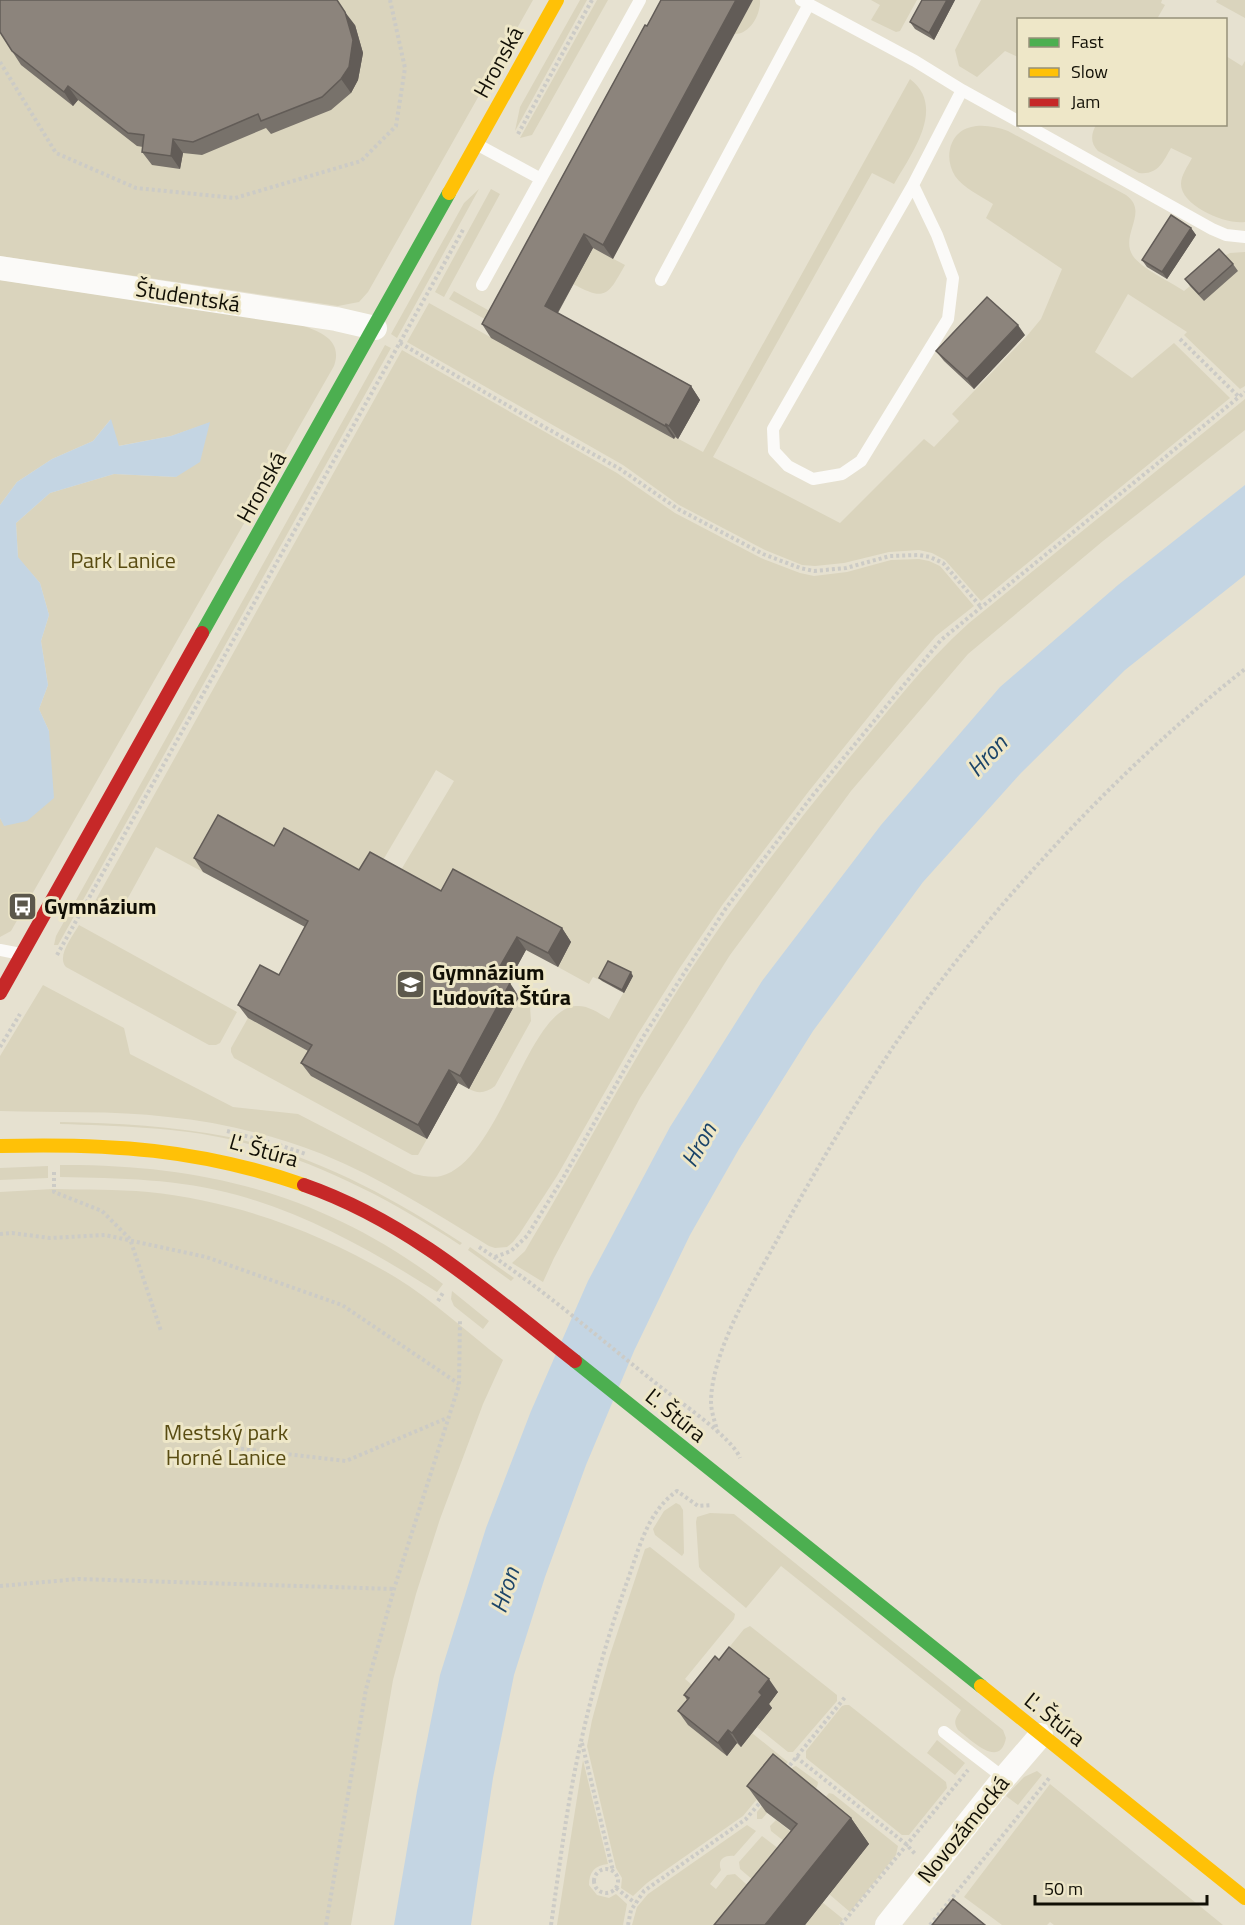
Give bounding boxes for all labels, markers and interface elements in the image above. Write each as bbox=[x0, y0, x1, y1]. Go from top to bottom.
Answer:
legend bbox=[1017, 18, 1227, 126]
street label: Hronská bbox=[464, 20, 532, 104]
text: Fast bbox=[1071, 28, 1104, 55]
text: Slow bbox=[1071, 58, 1108, 85]
text: Jam bbox=[1071, 88, 1100, 115]
street label: Študentská bbox=[133, 271, 243, 321]
street label: Hronská bbox=[227, 445, 295, 529]
park label: Park Lanice bbox=[70, 543, 176, 577]
water label: Hron bbox=[957, 725, 1016, 784]
place label: Gymnázium bbox=[44, 889, 157, 923]
bus stop icon: Gymnázium bbox=[7, 890, 39, 922]
place label: Gymnázium Ľudovíta Štúra bbox=[432, 955, 571, 1014]
school or university icon: Gymnázium Ľudovíta Štúra bbox=[395, 969, 427, 1001]
water label: Hron bbox=[671, 1115, 726, 1173]
street label: Ľ. Štúra bbox=[226, 1124, 302, 1176]
street label: Ľ. Štúra bbox=[638, 1380, 714, 1450]
park label: Mestský park Horné Lanice bbox=[164, 1415, 289, 1474]
water label: Hron bbox=[480, 1561, 529, 1617]
street label: Ľ. Štúra bbox=[1017, 1684, 1093, 1754]
street label: Novozámocká bbox=[909, 1768, 1017, 1890]
scale bar bbox=[1035, 1868, 1208, 1906]
text: 50 m bbox=[1044, 1875, 1083, 1902]

